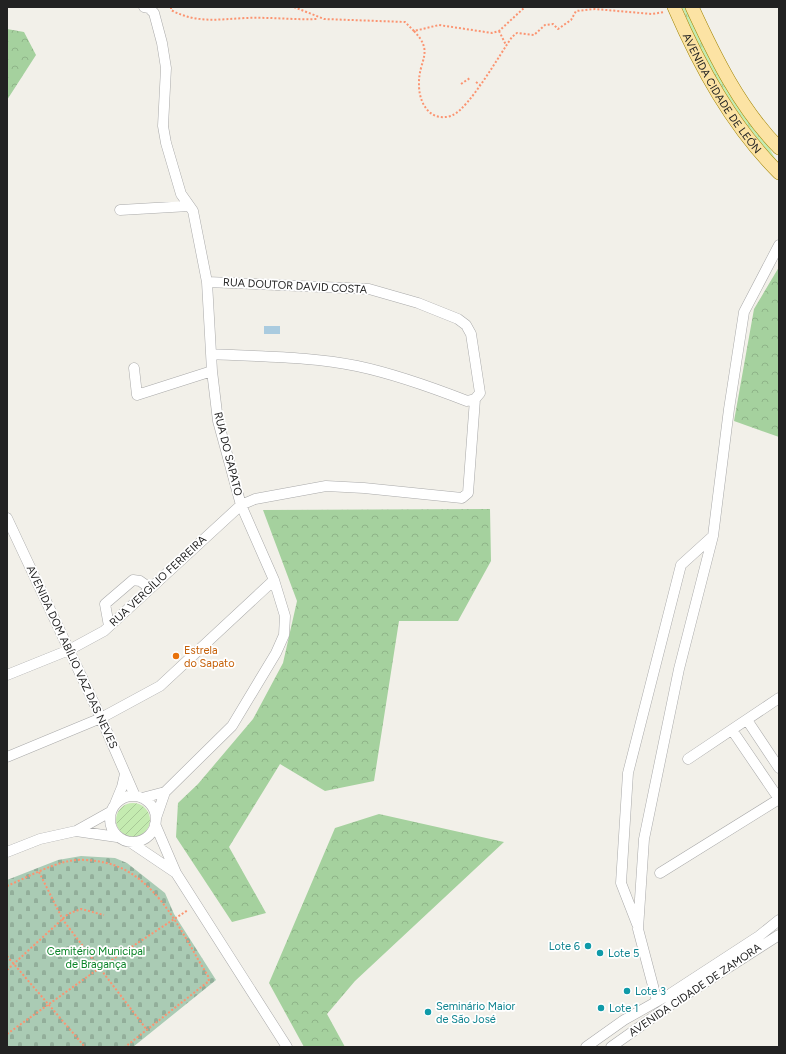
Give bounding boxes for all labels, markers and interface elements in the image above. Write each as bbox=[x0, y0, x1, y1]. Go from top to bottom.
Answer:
street label: AVENIDA CIDADE DE LEÓN bbox=[680, 31, 764, 156]
street label: RUA DOUTOR DAVID COSTA bbox=[223, 276, 368, 296]
street label: RUA DO SAPATO bbox=[211, 411, 245, 498]
street label: RUA VERGÍLIO FERREIRA bbox=[107, 532, 209, 629]
street label: AVENIDA DOM ABÍLIO VAZ DAS NEVES bbox=[24, 563, 120, 751]
place label: Estrela do Sapato bbox=[184, 644, 235, 670]
marker: Estrela do Sapato bbox=[171, 651, 181, 661]
place label: Lote 6 bbox=[549, 940, 580, 953]
marker: Lote 6 bbox=[583, 941, 593, 951]
street label: AVENIDA CIDADE DE ZAMORA bbox=[626, 941, 764, 1039]
park label: Cemitério Municipal de Bragança bbox=[47, 945, 145, 971]
place label: Lote 5 bbox=[608, 947, 639, 960]
marker: Lote 5 bbox=[595, 948, 605, 958]
place label: Lote 3 bbox=[635, 985, 666, 998]
marker: Lote 3 bbox=[622, 986, 632, 996]
place label: Seminário Maior de São José bbox=[436, 1000, 516, 1026]
place label: Lote 1 bbox=[609, 1002, 639, 1015]
marker: Lote 1 bbox=[596, 1003, 606, 1013]
marker: Seminário Maior de São José bbox=[423, 1007, 433, 1017]

